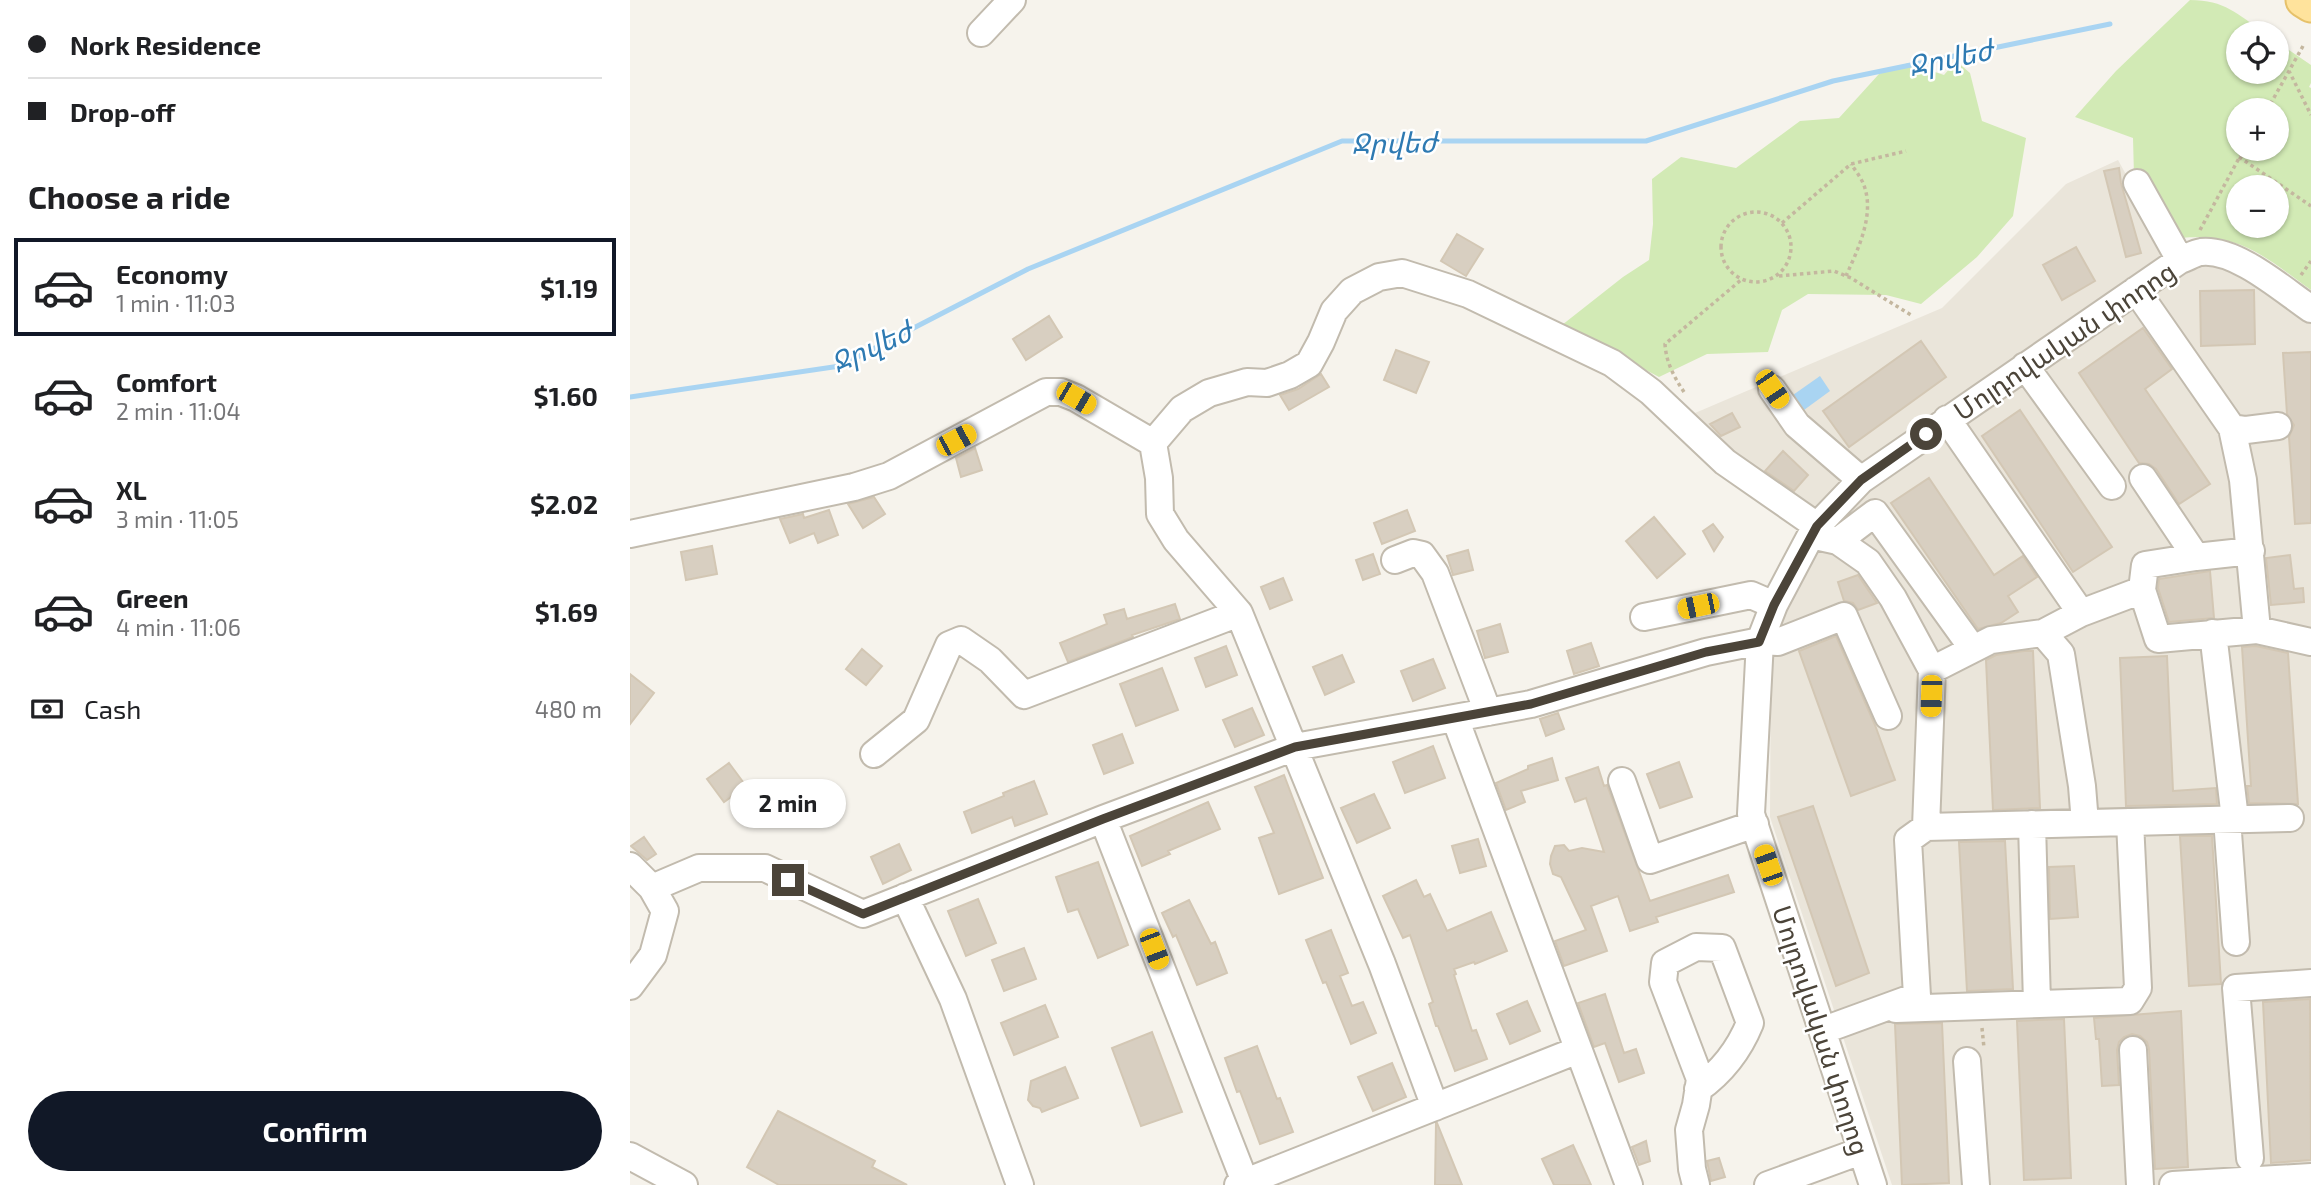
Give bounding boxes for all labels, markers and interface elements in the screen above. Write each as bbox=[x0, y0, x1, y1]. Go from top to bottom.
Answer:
map controls bbox=[2226, 21, 2289, 238]
button: locate bbox=[2226, 21, 2289, 84]
text: Nork Residence bbox=[70, 29, 261, 60]
water label: Ջրվեժ bbox=[1905, 31, 1999, 83]
text: Drop-off bbox=[70, 96, 175, 127]
button: + bbox=[2226, 98, 2289, 161]
water label: Ջրվեժ bbox=[1351, 124, 1441, 161]
button: − bbox=[2226, 175, 2289, 238]
text: Choose a ride bbox=[28, 177, 231, 215]
street label: Մոլդովական փողոց bbox=[1947, 254, 2181, 427]
icon: car bbox=[32, 256, 95, 319]
text: Economy bbox=[116, 258, 228, 289]
text: $1.19 bbox=[540, 272, 598, 303]
text: 1 min · 11:03 bbox=[116, 289, 236, 317]
water label: Ջրվեժ bbox=[825, 312, 921, 380]
icon: car bbox=[32, 364, 95, 427]
text: Comfort bbox=[116, 366, 217, 397]
car bbox=[1752, 366, 1793, 412]
car bbox=[1053, 378, 1100, 418]
text: $1.60 bbox=[534, 380, 598, 411]
text: 2 min · 11:04 bbox=[116, 397, 241, 425]
route start bbox=[1910, 418, 1942, 450]
car bbox=[933, 421, 980, 459]
icon: car bbox=[32, 472, 95, 535]
text: XL bbox=[116, 474, 147, 505]
text: $2.02 bbox=[530, 488, 598, 519]
text: 3 min · 11:05 bbox=[116, 505, 239, 533]
icon: car bbox=[32, 580, 95, 643]
text: Green bbox=[116, 582, 189, 613]
car bbox=[1676, 591, 1721, 621]
text: $1.69 bbox=[535, 596, 598, 627]
text: 4 min · 11:06 bbox=[116, 613, 241, 641]
car bbox=[1920, 675, 1943, 717]
icon: cash bbox=[28, 690, 66, 728]
text: Cash bbox=[84, 693, 141, 724]
text: 480 m bbox=[535, 695, 602, 723]
callout: 2 min bbox=[730, 778, 846, 828]
text: 2 min bbox=[759, 789, 817, 817]
car bbox=[1752, 842, 1785, 888]
route end bbox=[772, 864, 804, 896]
street label: Մոլդովական փողոց bbox=[1766, 901, 1877, 1159]
car bbox=[1137, 926, 1172, 972]
button: Confirm bbox=[28, 1091, 602, 1171]

